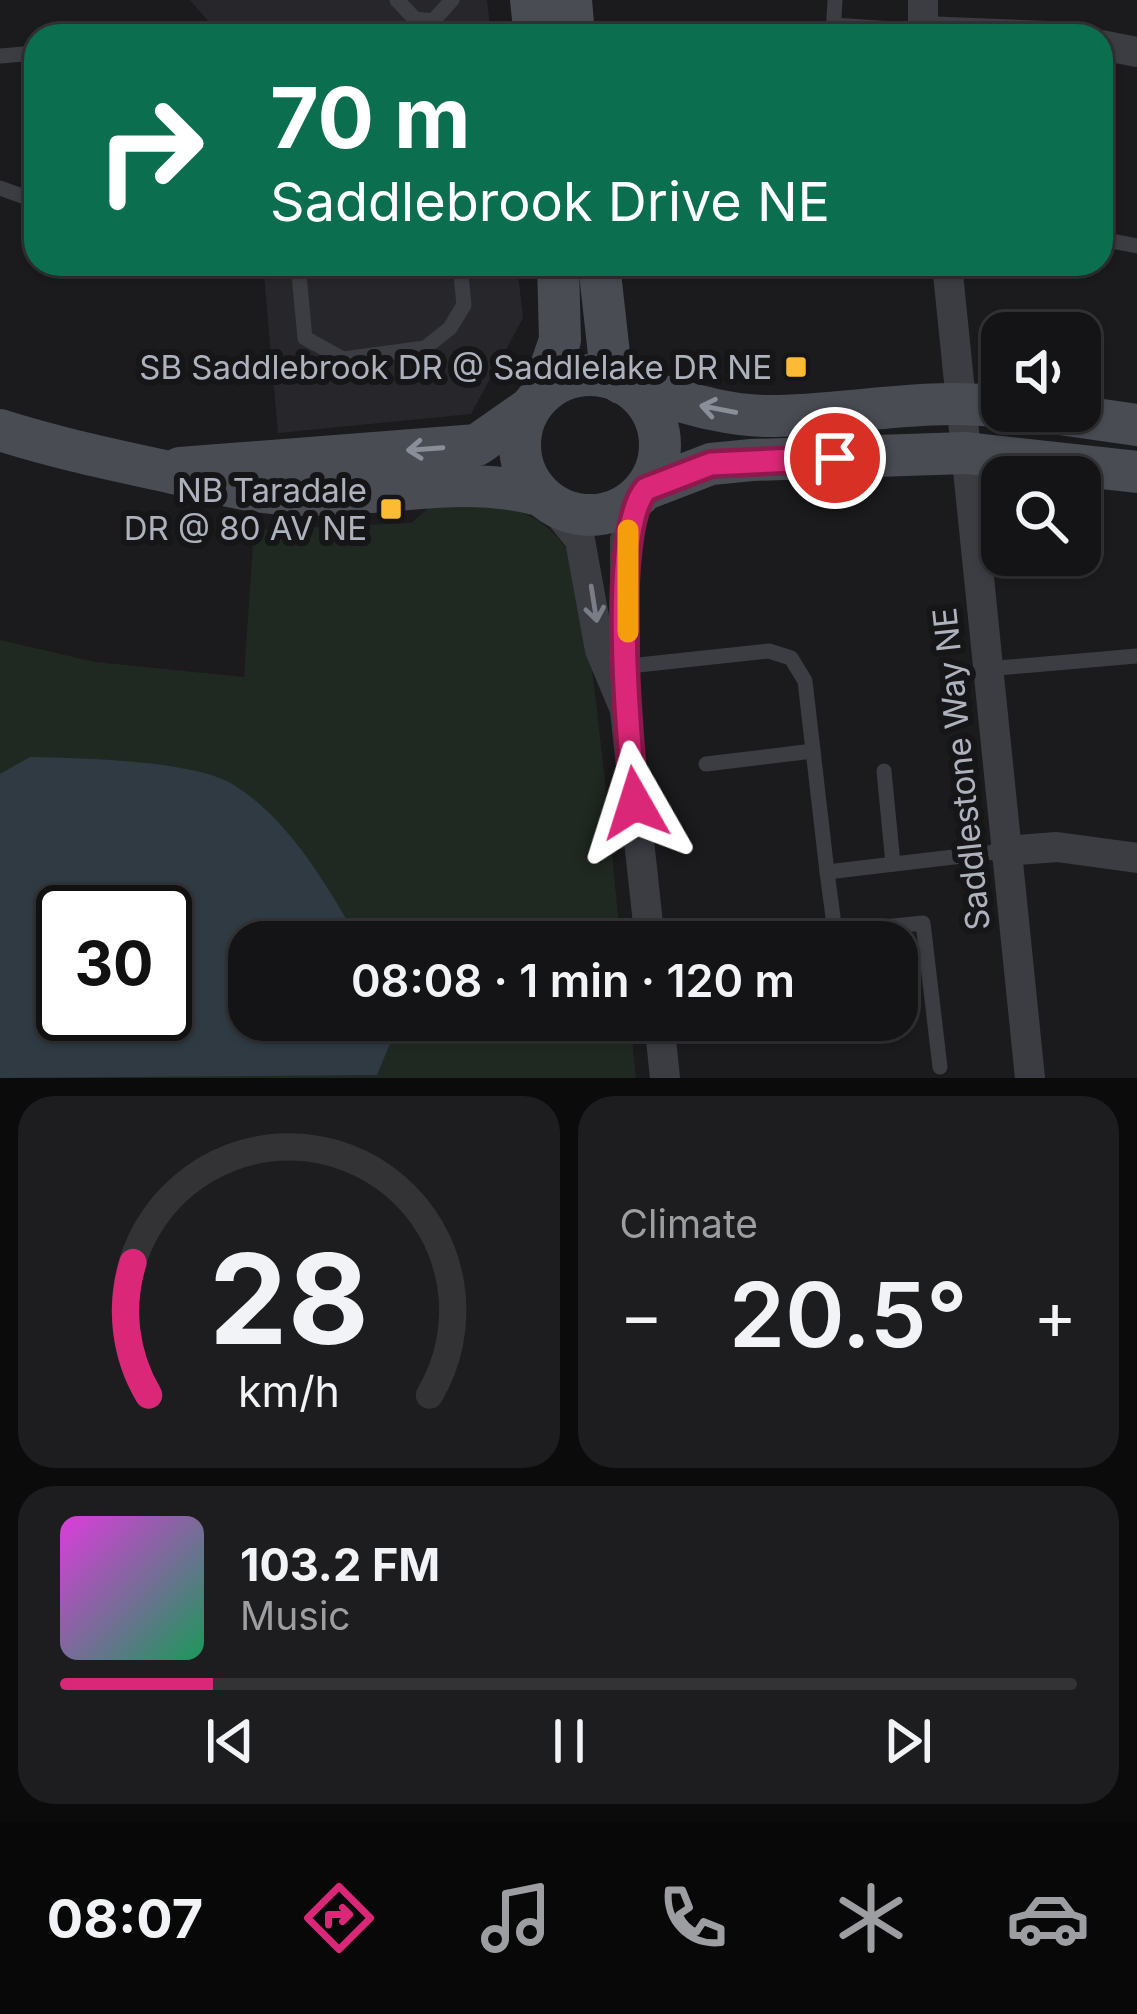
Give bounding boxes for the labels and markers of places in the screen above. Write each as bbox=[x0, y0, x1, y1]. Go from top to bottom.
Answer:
place label: SB Saddlebrook DR @ Saddlelake DR NE bbox=[139, 347, 772, 387]
marker: SB Saddlebrook DR @ Saddlelake DR NE bbox=[783, 354, 809, 380]
pin bbox=[784, 407, 886, 509]
place label: NB Taradale DR @ 80 AV NE bbox=[124, 470, 367, 548]
marker: NB Taradale DR @ 80 AV NE bbox=[378, 496, 404, 522]

